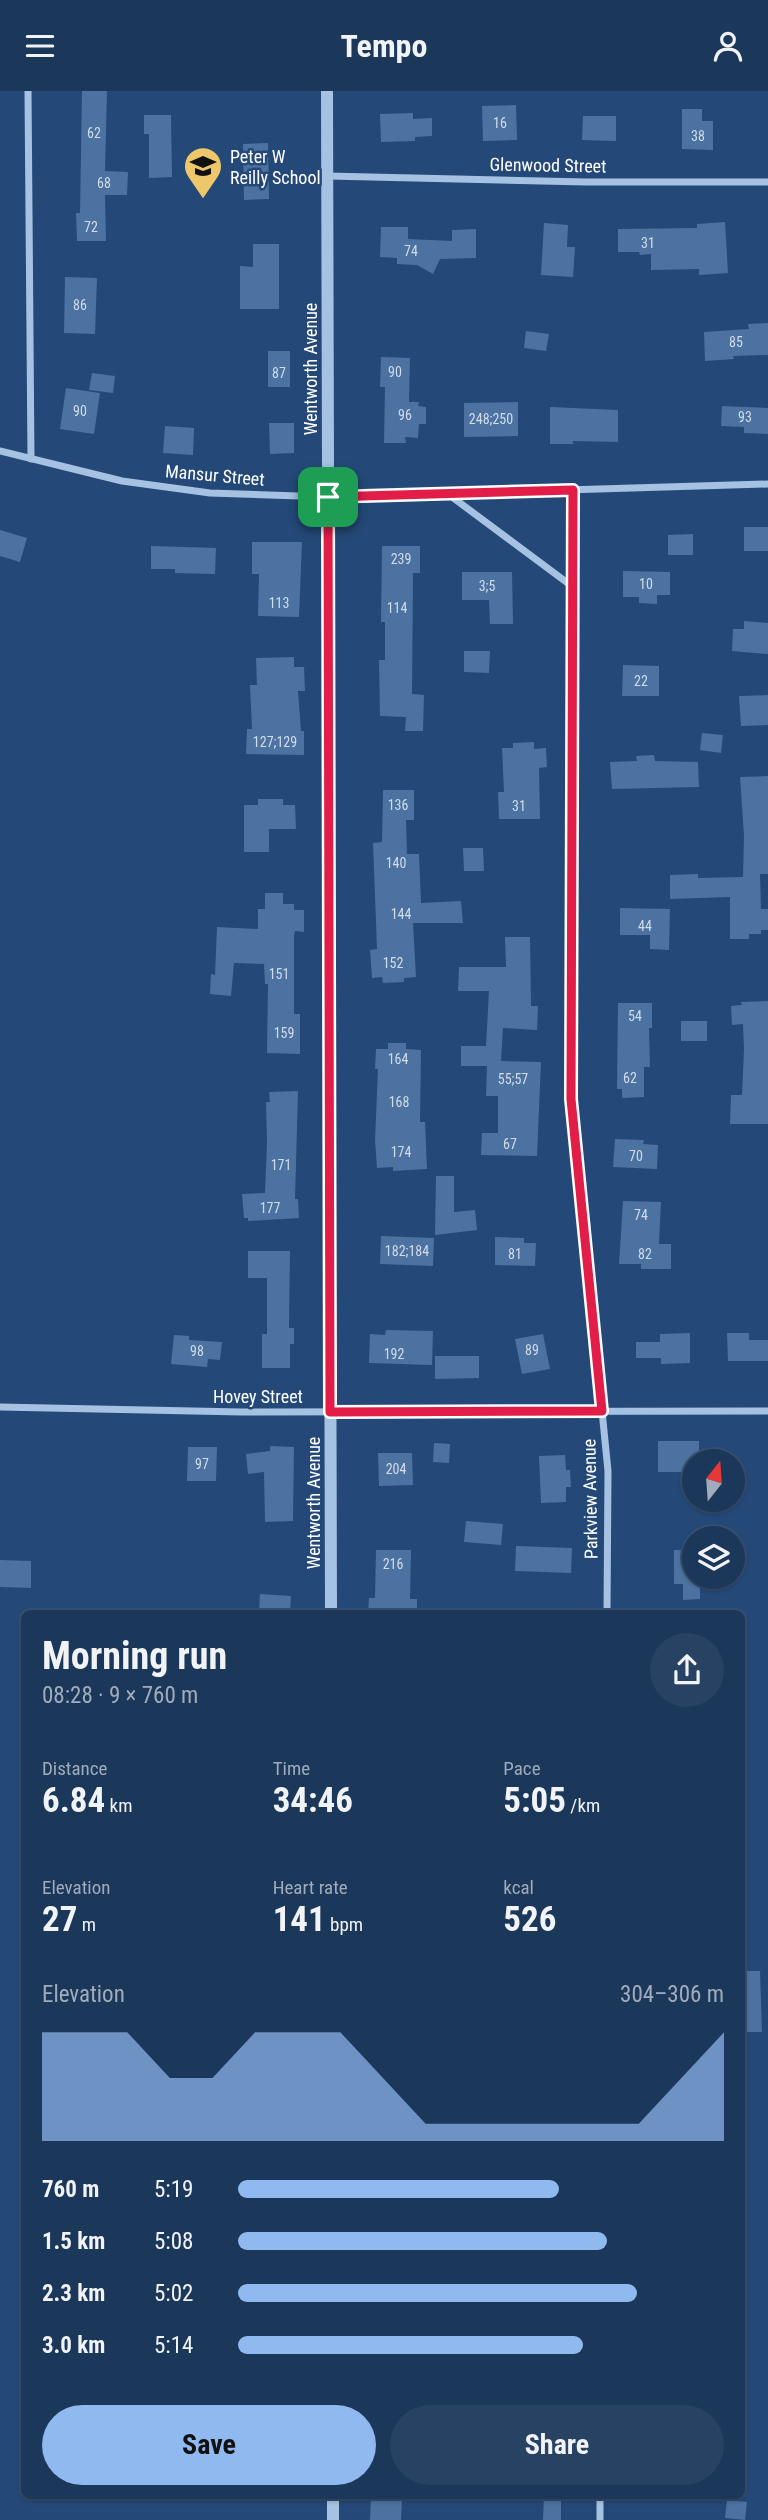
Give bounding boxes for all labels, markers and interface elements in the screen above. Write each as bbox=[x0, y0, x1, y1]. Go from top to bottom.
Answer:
icon: menu bbox=[21, 27, 59, 65]
text: Tempo bbox=[341, 27, 427, 65]
icon: person bbox=[709, 27, 747, 65]
house number: 16 bbox=[493, 115, 507, 131]
house number: 62 bbox=[87, 125, 101, 141]
house number: 38 bbox=[691, 128, 705, 144]
school or university icon: Peter W Reilly School bbox=[182, 145, 224, 200]
place label: Peter W Reilly School bbox=[230, 146, 321, 188]
street label: Glenwood Street bbox=[489, 153, 607, 177]
house number: 68 bbox=[97, 175, 111, 191]
house number: 72 bbox=[84, 219, 98, 235]
house number: 31 bbox=[641, 235, 655, 251]
house number: 74 bbox=[404, 243, 418, 259]
house number: 86 bbox=[73, 297, 87, 313]
street label: Wentworth Avenue bbox=[300, 303, 321, 435]
house number: 85 bbox=[729, 334, 743, 350]
house number: 90 bbox=[388, 364, 402, 380]
house number: 87 bbox=[272, 365, 286, 381]
house number: 90 bbox=[73, 403, 87, 419]
house number: 96 bbox=[398, 407, 412, 423]
house number: 93 bbox=[738, 409, 752, 425]
house number: 248;250 bbox=[469, 411, 513, 427]
street label: Mansur Street bbox=[164, 460, 266, 490]
pin bbox=[298, 467, 358, 527]
icon: arrive bbox=[309, 478, 347, 516]
house number: 239 bbox=[391, 551, 411, 567]
house number: 10 bbox=[639, 576, 653, 592]
house number: 3;5 bbox=[479, 578, 495, 594]
house number: 113 bbox=[269, 595, 289, 611]
house number: 114 bbox=[387, 600, 407, 616]
house number: 22 bbox=[634, 673, 648, 689]
house number: 127;129 bbox=[253, 734, 297, 750]
house number: 136 bbox=[388, 797, 408, 813]
house number: 31 bbox=[512, 798, 526, 814]
house number: 140 bbox=[386, 855, 406, 871]
house number: 144 bbox=[391, 906, 411, 922]
house number: 44 bbox=[638, 918, 652, 934]
house number: 152 bbox=[383, 955, 403, 971]
house number: 151 bbox=[269, 966, 289, 982]
house number: 54 bbox=[628, 1008, 642, 1024]
house number: 159 bbox=[274, 1025, 294, 1041]
house number: 164 bbox=[388, 1051, 408, 1067]
house number: 62 bbox=[623, 1070, 637, 1086]
house number: 55;57 bbox=[498, 1071, 528, 1087]
house number: 168 bbox=[389, 1094, 409, 1110]
house number: 67 bbox=[503, 1136, 517, 1152]
house number: 174 bbox=[391, 1144, 411, 1160]
house number: 70 bbox=[629, 1148, 643, 1164]
house number: 171 bbox=[271, 1157, 291, 1173]
house number: 177 bbox=[260, 1200, 280, 1216]
house number: 74 bbox=[634, 1207, 648, 1223]
house number: 182;184 bbox=[385, 1243, 429, 1259]
house number: 81 bbox=[508, 1246, 522, 1262]
house number: 82 bbox=[638, 1246, 652, 1262]
house number: 89 bbox=[525, 1342, 539, 1358]
house number: 98 bbox=[190, 1343, 204, 1359]
house number: 192 bbox=[384, 1346, 404, 1362]
street label: Hovey Street bbox=[213, 1386, 303, 1407]
street label: Wentworth Avenue bbox=[303, 1437, 324, 1569]
street label: Parkview Avenue bbox=[578, 1439, 602, 1559]
north arrow bbox=[682, 1449, 746, 1512]
map controls bbox=[682, 1449, 745, 1589]
house number: 97 bbox=[195, 1456, 209, 1472]
house number: 204 bbox=[386, 1461, 406, 1477]
button: layers bbox=[682, 1526, 745, 1589]
house number: 216 bbox=[383, 1556, 403, 1572]
button: share bbox=[650, 1633, 724, 1707]
text: Morning run bbox=[42, 1634, 227, 1678]
text: 08:28 · 9 × 760 m bbox=[42, 1682, 198, 1709]
text: Distance bbox=[42, 1757, 107, 1780]
text: Time bbox=[273, 1757, 310, 1780]
text: Pace bbox=[503, 1757, 541, 1780]
text: 6.84 bbox=[42, 1780, 105, 1821]
text: 34:46 bbox=[273, 1780, 353, 1821]
text: 5:05 bbox=[503, 1780, 566, 1821]
text: km bbox=[105, 1794, 132, 1817]
text: /km bbox=[566, 1794, 600, 1817]
text: Elevation bbox=[42, 1876, 110, 1899]
text: Heart rate bbox=[273, 1876, 348, 1899]
text: kcal bbox=[503, 1876, 534, 1899]
text: 27 bbox=[42, 1899, 77, 1940]
text: 141 bbox=[273, 1899, 326, 1940]
text: 526 bbox=[503, 1899, 556, 1940]
text: m bbox=[77, 1913, 96, 1936]
text: bpm bbox=[326, 1913, 363, 1936]
text: Elevation bbox=[42, 1981, 125, 2008]
text: 304–306 m bbox=[620, 1981, 724, 2008]
text: 760 m bbox=[42, 2176, 99, 2203]
text: 5:19 bbox=[154, 2176, 193, 2203]
text: 1.5 km bbox=[42, 2228, 105, 2255]
text: 5:08 bbox=[154, 2228, 193, 2255]
text: 2.3 km bbox=[42, 2280, 105, 2307]
text: 5:02 bbox=[154, 2280, 193, 2307]
text: 3.0 km bbox=[42, 2332, 105, 2359]
text: 5:14 bbox=[154, 2332, 193, 2359]
button: Save bbox=[42, 2405, 376, 2485]
button: Share bbox=[390, 2405, 724, 2485]

